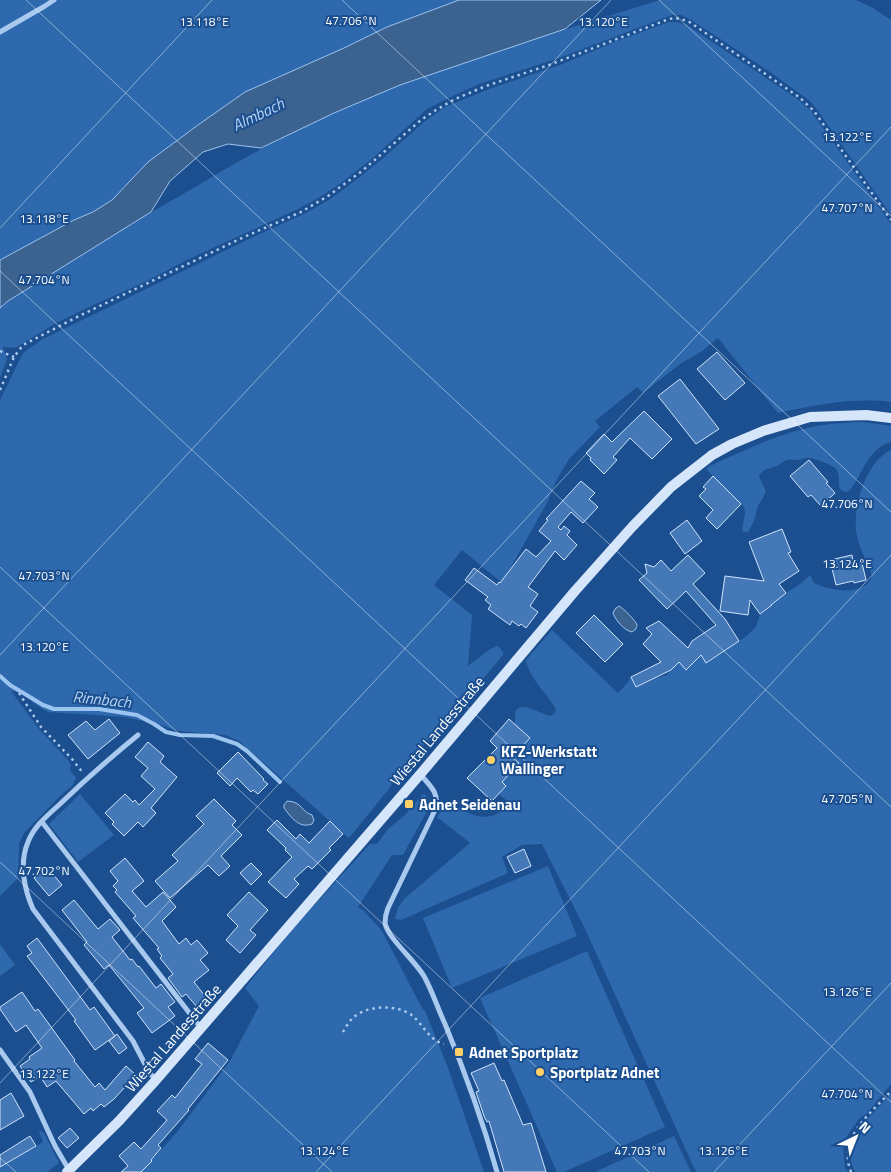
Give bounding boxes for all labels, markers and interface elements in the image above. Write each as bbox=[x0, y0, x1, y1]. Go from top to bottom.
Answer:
text: 47.706°N bbox=[325, 11, 377, 30]
text: 13.118°E bbox=[179, 12, 229, 31]
text: 13.120°E bbox=[578, 12, 628, 31]
water label: Almbach bbox=[228, 91, 289, 137]
text: 13.122°E bbox=[822, 127, 872, 146]
text: 47.707°N bbox=[821, 198, 873, 217]
text: 13.118°E bbox=[19, 209, 69, 228]
text: 47.704°N bbox=[18, 270, 70, 289]
text: 47.706°N bbox=[821, 494, 873, 513]
text: 13.124°E bbox=[822, 554, 872, 573]
text: 47.703°N bbox=[18, 566, 70, 585]
text: 13.120°E bbox=[19, 637, 69, 656]
street label: Wiestal Landesstraße bbox=[384, 671, 490, 791]
water label: Rinnbach bbox=[72, 684, 133, 714]
place label: KFZ-Werkstatt Wallinger bbox=[501, 740, 598, 780]
marker: KFZ-Werkstatt Wallinger bbox=[485, 754, 497, 766]
text: 47.705°N bbox=[821, 789, 873, 808]
place label: Adnet Seidenau bbox=[419, 793, 521, 816]
marker: Adnet Seidenau bbox=[403, 798, 415, 810]
text: 47.702°N bbox=[18, 861, 70, 880]
street label: Wiestal Landesstraße bbox=[119, 979, 227, 1097]
text: 13.126°E bbox=[822, 982, 872, 1001]
place label: Adnet Sportplatz bbox=[469, 1041, 579, 1064]
marker: Adnet Sportplatz bbox=[453, 1046, 465, 1058]
place label: Sportplatz Adnet bbox=[550, 1061, 660, 1084]
text: 13.122°E bbox=[19, 1064, 69, 1083]
marker: Sportplatz Adnet bbox=[534, 1066, 546, 1078]
text: 47.704°N bbox=[821, 1084, 873, 1103]
north arrow bbox=[831, 1112, 881, 1162]
text: N bbox=[854, 1116, 876, 1138]
text: 13.124°E bbox=[299, 1141, 349, 1160]
text: 47.703°N bbox=[614, 1141, 666, 1160]
text: 13.126°E bbox=[698, 1141, 748, 1160]

